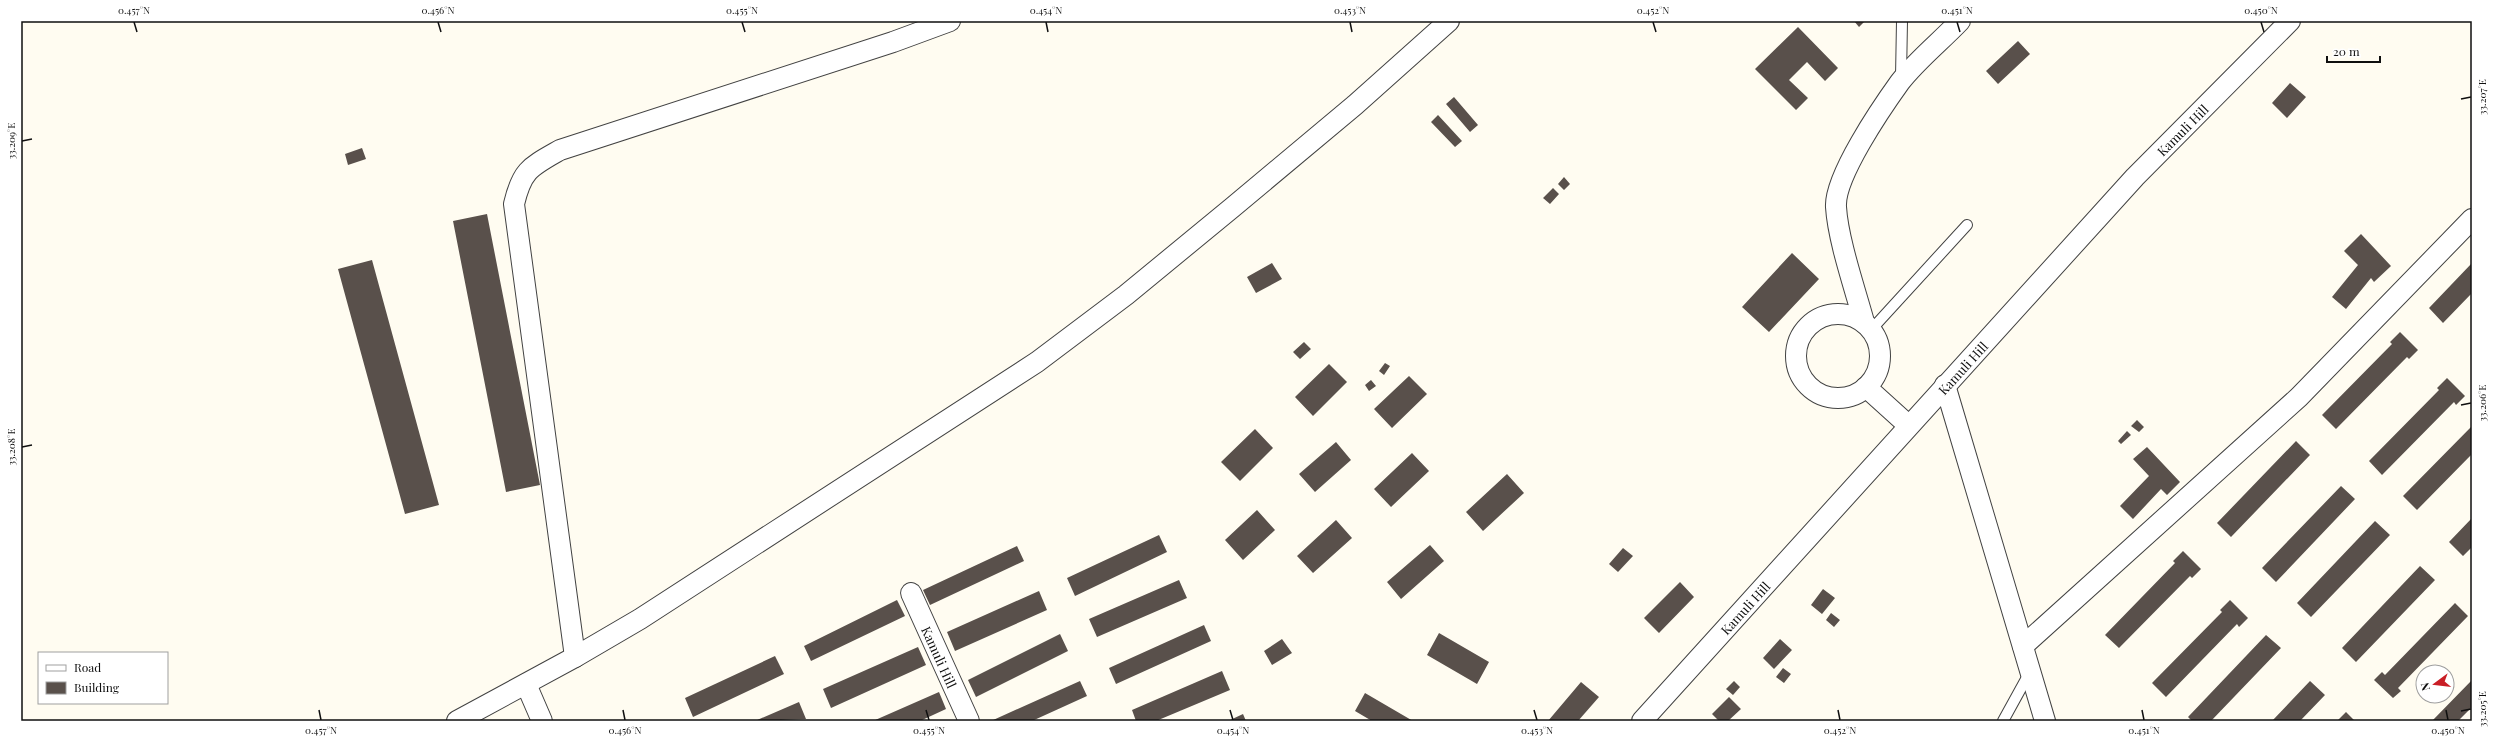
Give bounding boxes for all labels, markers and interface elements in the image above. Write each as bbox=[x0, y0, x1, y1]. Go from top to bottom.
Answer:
text: 0.457°N bbox=[118, 3, 150, 17]
text: 0.456°N bbox=[421, 3, 455, 17]
text: 0.455°N bbox=[726, 3, 758, 17]
text: 0.454°N bbox=[1030, 3, 1062, 17]
text: 0.453°N bbox=[1334, 3, 1366, 17]
text: 0.452°N bbox=[1637, 3, 1669, 17]
text: 0.451°N bbox=[1941, 3, 1973, 17]
text: 0.450°N bbox=[2244, 3, 2278, 17]
scale bar bbox=[2327, 38, 2380, 64]
text: 20 m bbox=[2333, 43, 2360, 59]
text: 33.207°E bbox=[2475, 79, 2489, 115]
street label: Kamuli Hill bbox=[2153, 100, 2212, 159]
text: 33.209°E bbox=[4, 123, 18, 159]
street label: Kamuli Hill bbox=[1934, 337, 1991, 398]
text: 33.206°E bbox=[2475, 385, 2489, 421]
text: 33.208°E bbox=[4, 429, 18, 465]
street label: Kamuli Hill bbox=[1716, 577, 1773, 638]
street label: Kamuli Hill bbox=[919, 623, 961, 691]
legend bbox=[38, 652, 168, 704]
text: Road bbox=[74, 659, 101, 675]
north arrow bbox=[2415, 664, 2455, 704]
text: Building bbox=[74, 679, 120, 695]
text: N bbox=[2417, 681, 2433, 692]
text: 33.205°E bbox=[2475, 691, 2489, 727]
text: 0.457°N bbox=[305, 723, 337, 737]
text: 0.456°N bbox=[608, 723, 642, 737]
text: 0.455°N bbox=[913, 723, 945, 737]
text: 0.454°N bbox=[1217, 723, 1249, 737]
text: 0.453°N bbox=[1521, 723, 1553, 737]
text: 0.452°N bbox=[1824, 723, 1856, 737]
text: 0.451°N bbox=[2128, 723, 2160, 737]
text: 0.450°N bbox=[2431, 723, 2465, 737]

